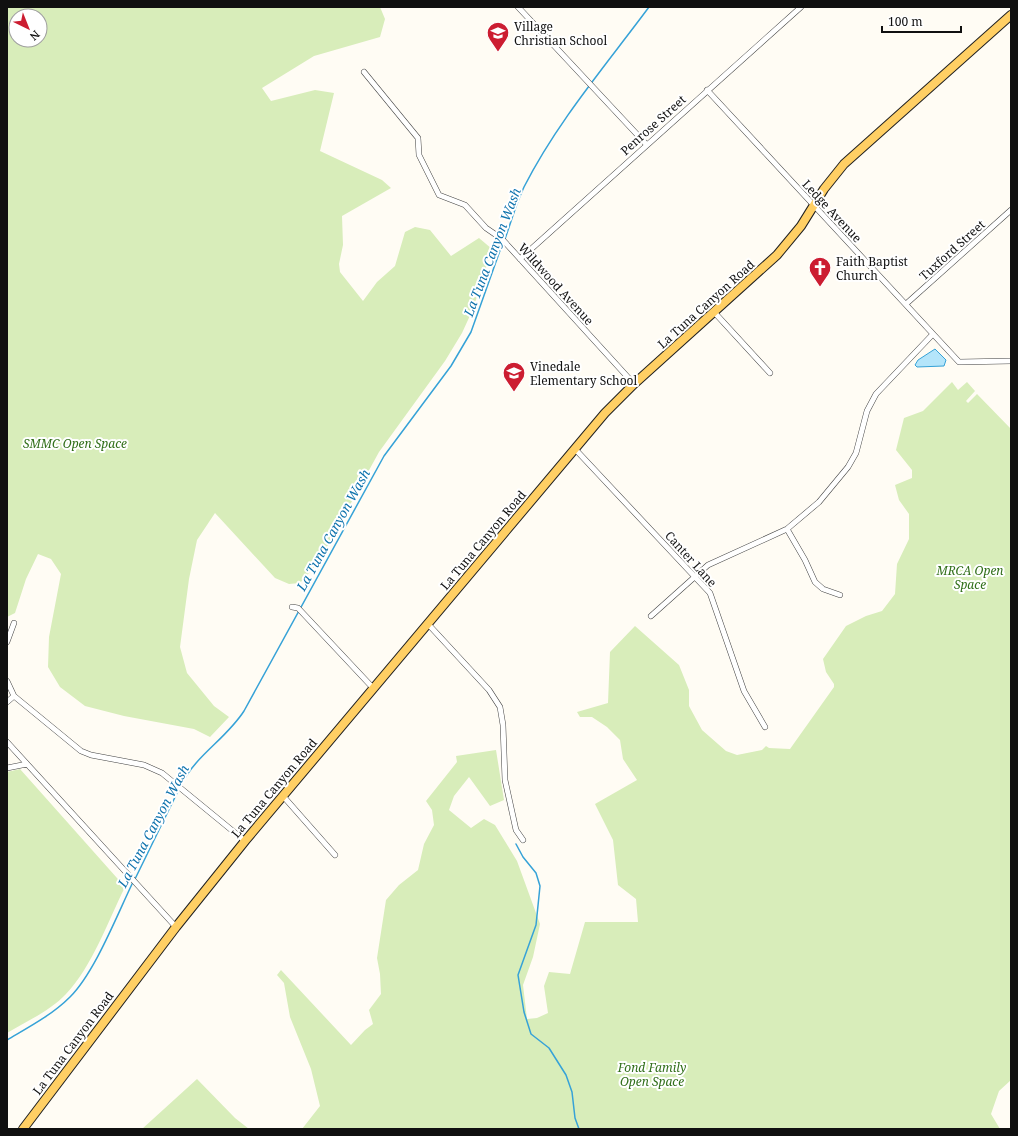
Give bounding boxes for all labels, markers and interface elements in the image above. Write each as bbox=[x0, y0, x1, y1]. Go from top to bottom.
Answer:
north arrow bbox=[8, 8, 48, 48]
scale bar bbox=[882, 8, 961, 34]
text: 100 m bbox=[888, 13, 923, 30]
place label: Village Christian School bbox=[514, 18, 607, 49]
school or university icon: Village Christian School bbox=[485, 20, 511, 53]
text: N bbox=[27, 27, 43, 44]
street label: Penrose Street bbox=[617, 91, 689, 159]
street label: Ledge Avenue bbox=[798, 176, 866, 246]
water label: La Tuna Canyon Wash bbox=[459, 185, 525, 320]
street label: Tuxford Street bbox=[916, 216, 988, 284]
street label: Wildwood Avenue bbox=[515, 239, 597, 329]
place label: Faith Baptist Church bbox=[836, 253, 908, 284]
street label: La Tuna Canyon Road bbox=[654, 255, 759, 352]
church icon: Faith Baptist Church bbox=[807, 255, 833, 288]
place label: Vinedale Elementary School bbox=[530, 358, 638, 389]
school or university icon: Vinedale Elementary School bbox=[501, 360, 527, 393]
park label: SMMC Open Space bbox=[23, 435, 127, 452]
water label: La Tuna Canyon Wash bbox=[292, 466, 374, 595]
street label: La Tuna Canyon Road bbox=[436, 486, 530, 593]
street label: Canter Lane bbox=[661, 527, 721, 591]
park label: MRCA Open Space bbox=[935, 562, 1004, 593]
street label: La Tuna Canyon Road bbox=[227, 734, 321, 841]
water label: La Tuna Canyon Wash bbox=[113, 761, 193, 891]
street label: La Tuna Canyon Road bbox=[29, 987, 118, 1098]
park label: Fond Family Open Space bbox=[617, 1059, 686, 1090]

